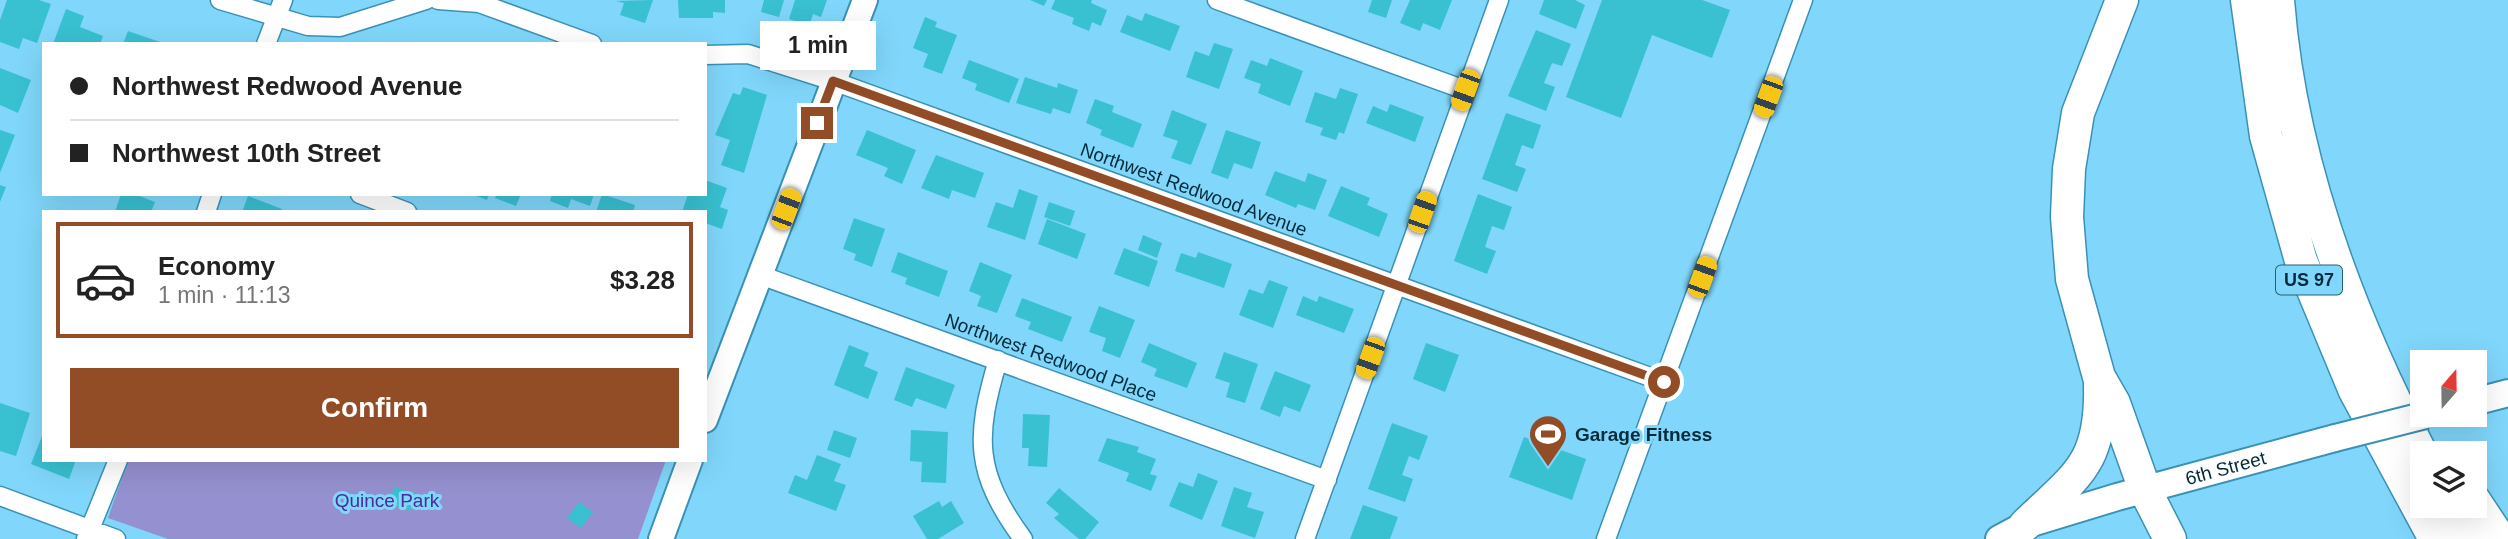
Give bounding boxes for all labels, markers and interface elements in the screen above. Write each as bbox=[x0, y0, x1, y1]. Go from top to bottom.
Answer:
callout: 1 min bbox=[759, 22, 875, 71]
text: 1 min bbox=[788, 32, 848, 58]
car bbox=[1448, 67, 1483, 113]
text: Northwest Redwood Avenue bbox=[112, 71, 463, 101]
car bbox=[1751, 74, 1786, 120]
route end bbox=[801, 107, 833, 139]
text: Northwest 10th Street bbox=[112, 138, 381, 168]
street label: Northwest Redwood Avenue bbox=[1078, 139, 1310, 240]
car bbox=[769, 186, 804, 232]
car bbox=[1406, 189, 1439, 235]
icon: car bbox=[74, 249, 137, 312]
text: Economy bbox=[158, 251, 275, 281]
car bbox=[1685, 254, 1720, 300]
text: $3.28 bbox=[610, 265, 675, 295]
road number: US 97 bbox=[2276, 266, 2342, 294]
text: 1 min · 11:13 bbox=[158, 282, 291, 308]
street label: Northwest Redwood Place bbox=[942, 309, 1160, 406]
car bbox=[1353, 335, 1388, 381]
north arrow bbox=[2410, 350, 2487, 427]
map controls bbox=[2410, 350, 2487, 518]
route start bbox=[1648, 366, 1680, 398]
button: Confirm bbox=[70, 368, 679, 448]
sports icon: Garage Fitness bbox=[1527, 413, 1569, 468]
place label: Garage Fitness bbox=[1575, 424, 1712, 445]
button: layers bbox=[2410, 441, 2487, 518]
street label: 6th Street bbox=[2183, 447, 2269, 489]
park label: Quince Park bbox=[335, 490, 440, 511]

